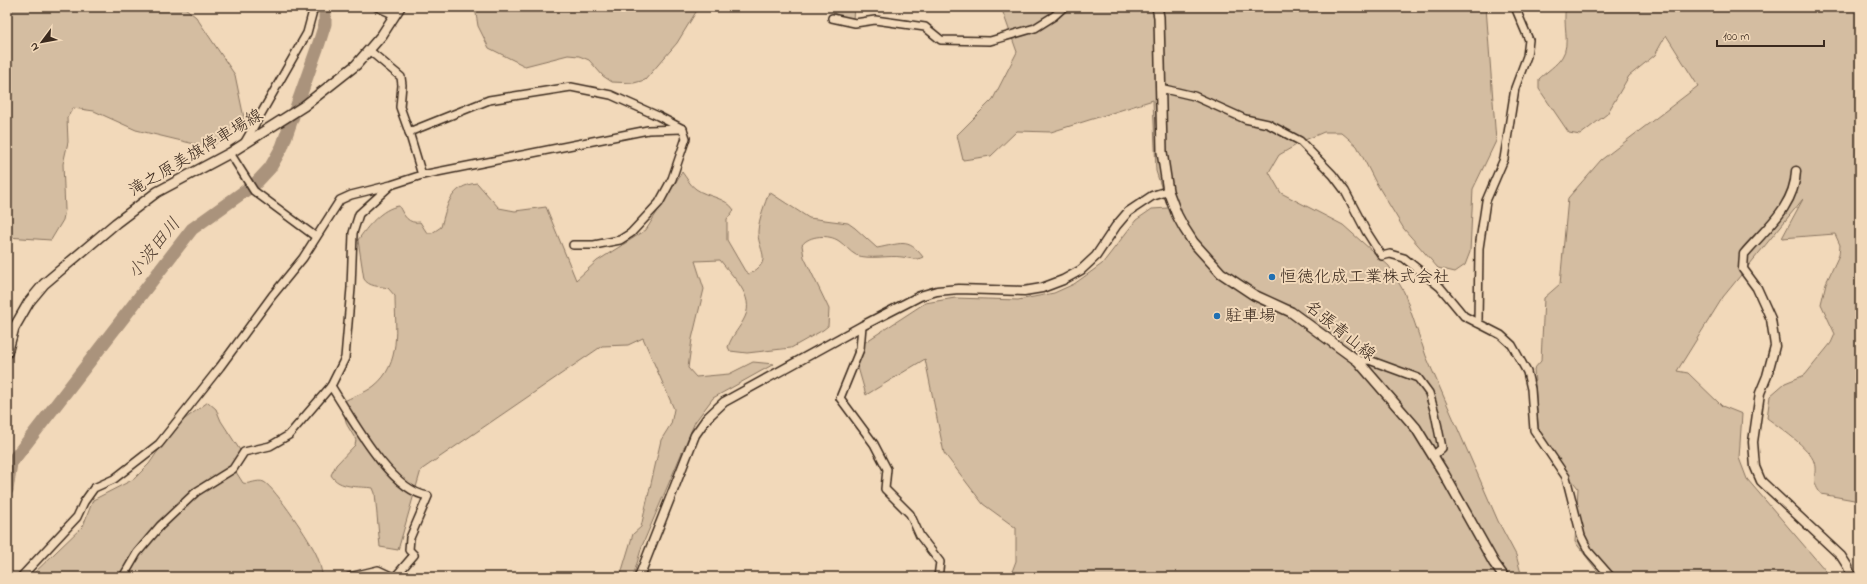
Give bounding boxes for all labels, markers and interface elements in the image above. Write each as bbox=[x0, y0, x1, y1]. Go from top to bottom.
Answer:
north arrow bbox=[22, 22, 62, 62]
scale bar bbox=[1717, 22, 1824, 48]
text: 100 m bbox=[1723, 28, 1750, 46]
text: N bbox=[26, 39, 43, 54]
street label: 滝之原美旗停車場線 bbox=[124, 103, 268, 203]
water label: 小波田川 bbox=[122, 213, 188, 285]
place label: 恒徳化成工業株式会社 bbox=[1280, 265, 1450, 290]
marker: 恒徳化成工業株式会社 bbox=[1267, 272, 1277, 282]
street label: 名張青山線 bbox=[1299, 295, 1381, 367]
place label: 駐車場 bbox=[1225, 304, 1276, 329]
marker: 駐車場 bbox=[1212, 311, 1222, 321]

